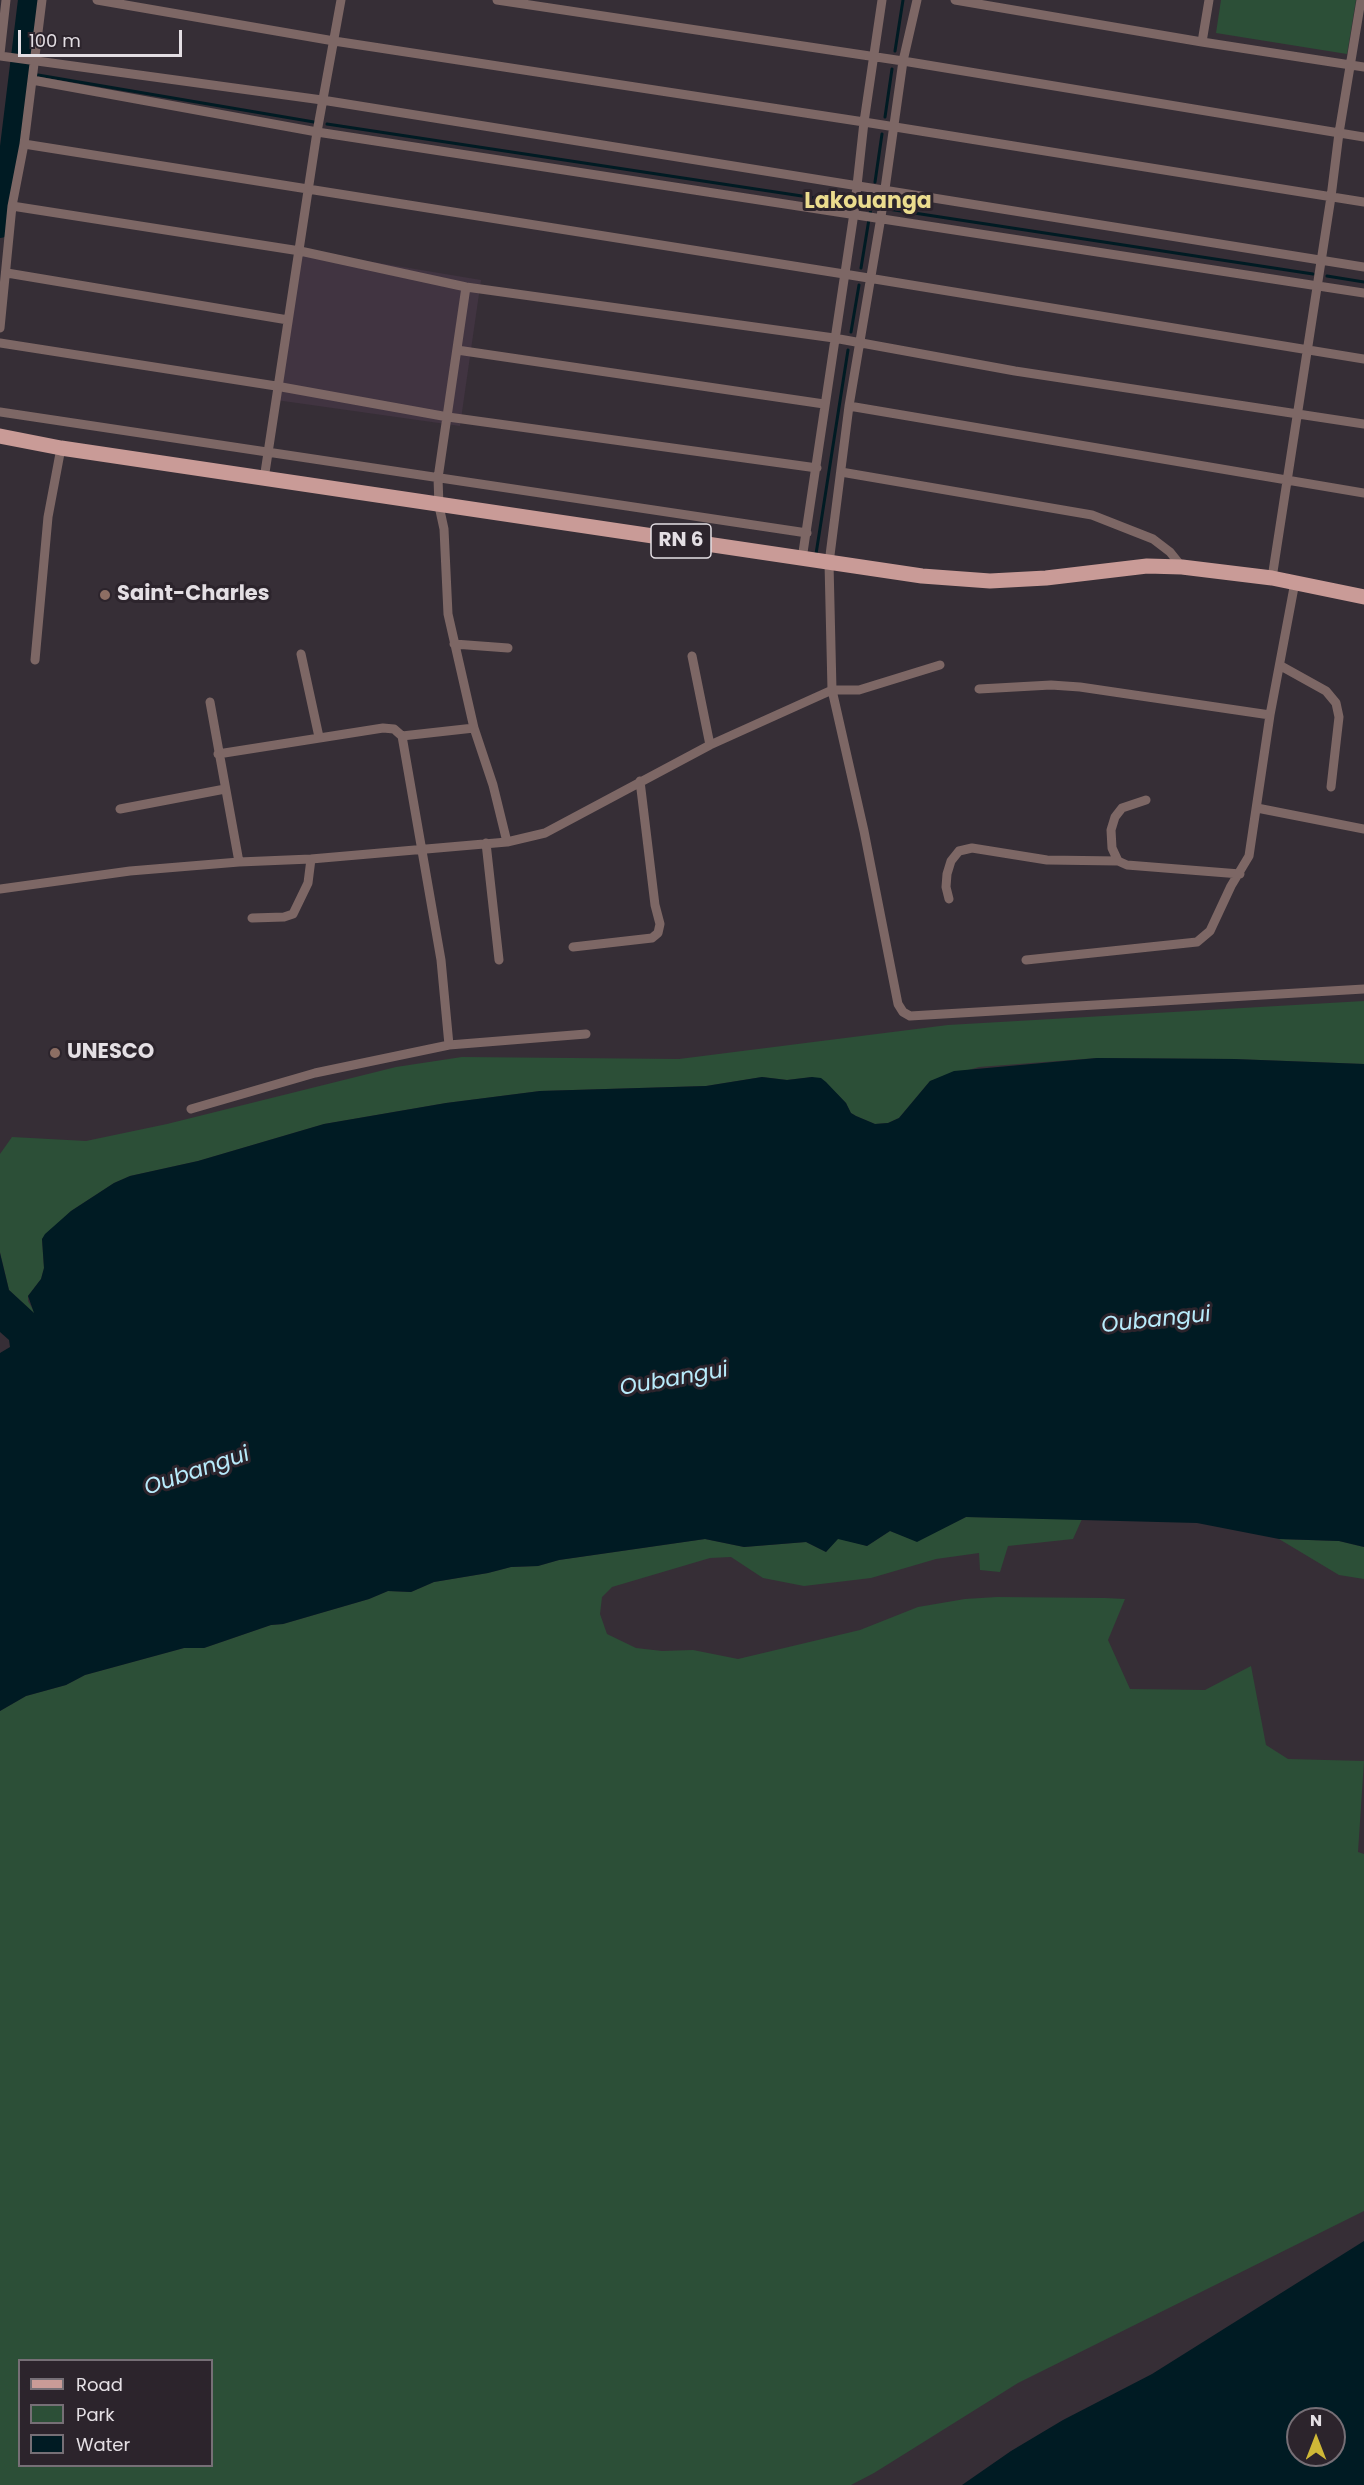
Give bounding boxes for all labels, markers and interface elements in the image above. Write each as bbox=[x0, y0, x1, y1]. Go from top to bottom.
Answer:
scale bar bbox=[21, 18, 184, 56]
text: 100 m bbox=[29, 28, 81, 53]
district label: Lakouanga bbox=[804, 189, 932, 215]
road number: RN 6 bbox=[651, 524, 711, 558]
place label: Saint-Charles bbox=[117, 582, 269, 608]
marker: Saint-Charles bbox=[98, 588, 112, 602]
place label: UNESCO bbox=[67, 1040, 154, 1066]
marker: UNESCO bbox=[48, 1046, 62, 1060]
water label: Oubangui bbox=[1100, 1302, 1212, 1340]
water label: Oubangui bbox=[618, 1357, 730, 1403]
water label: Oubangui bbox=[141, 1442, 253, 1502]
legend bbox=[18, 2359, 213, 2467]
text: Road bbox=[76, 2372, 123, 2397]
text: Park bbox=[76, 2402, 115, 2427]
north arrow bbox=[1286, 2407, 1346, 2467]
text: N bbox=[1310, 2409, 1322, 2432]
text: Water bbox=[76, 2432, 130, 2457]

